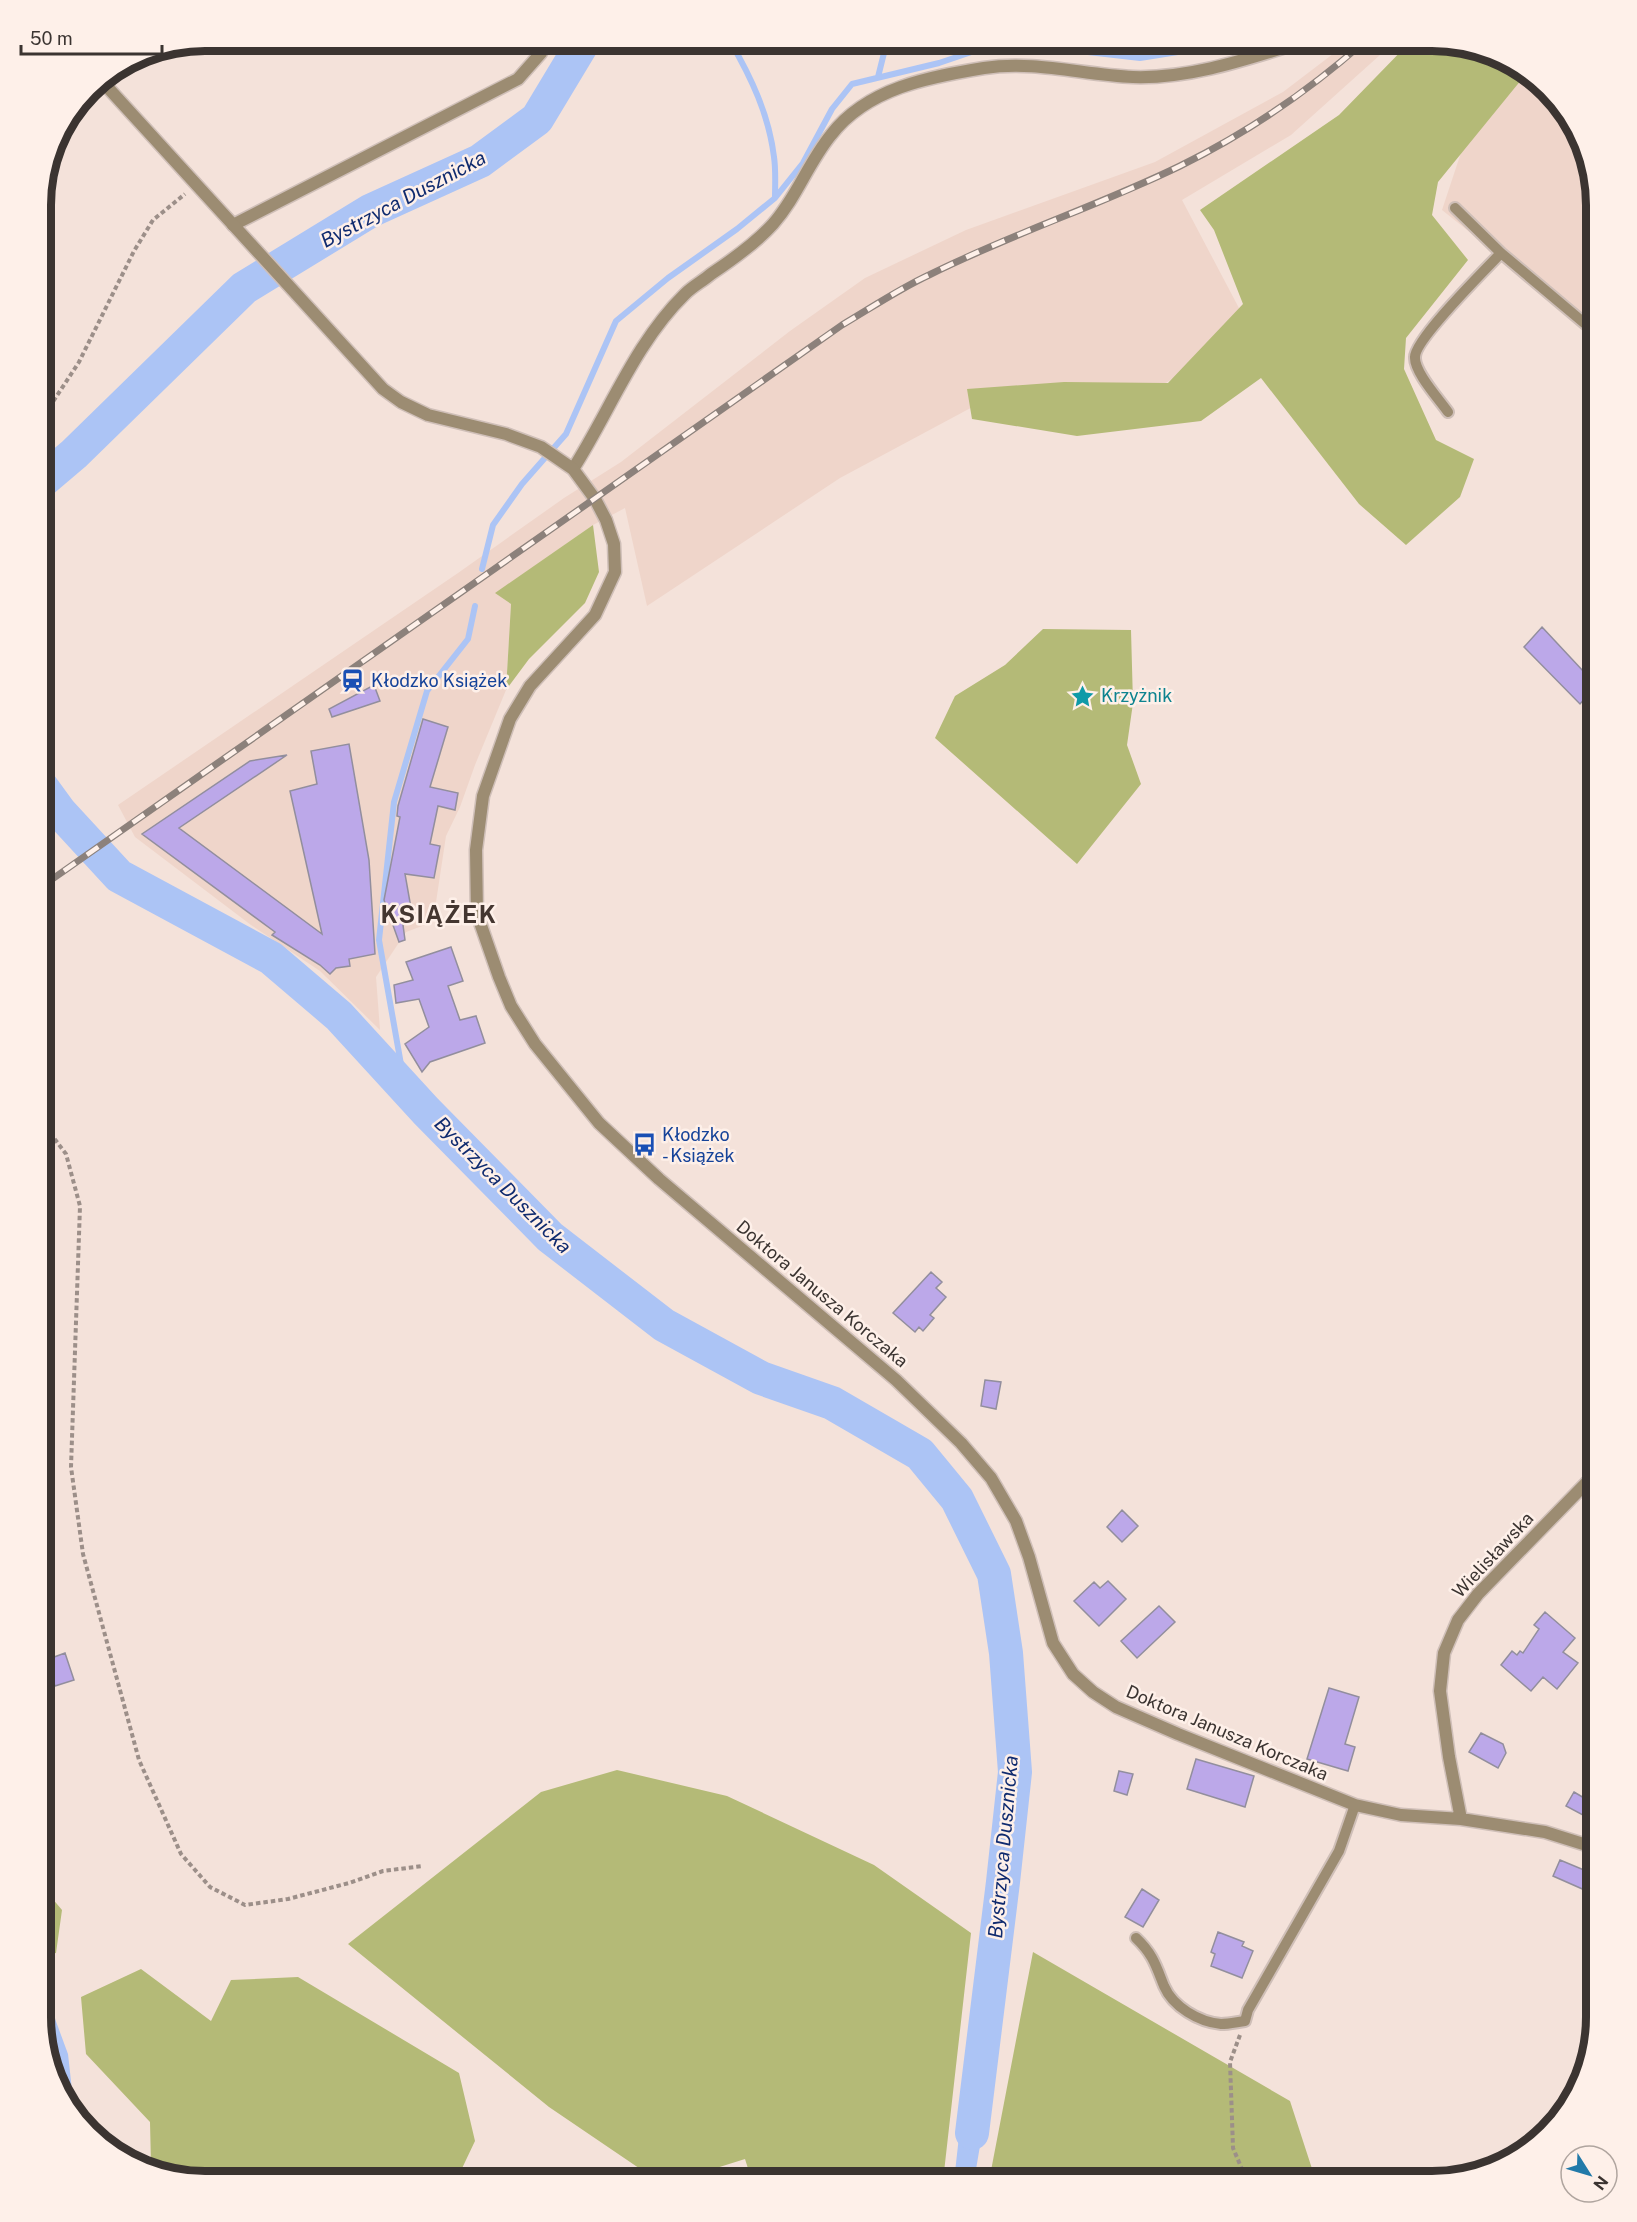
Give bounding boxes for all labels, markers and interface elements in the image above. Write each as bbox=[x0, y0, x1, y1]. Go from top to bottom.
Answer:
scale bar bbox=[21, 18, 162, 56]
text: 50 m bbox=[30, 28, 73, 49]
water label: Bystrzyca Dusznicka bbox=[316, 145, 490, 253]
station icon: Kłodzko Książek bbox=[340, 668, 366, 694]
place label: Kłodzko Książek bbox=[371, 670, 507, 691]
place icon: Krzyżnik bbox=[1070, 683, 1096, 709]
place label: Krzyżnik bbox=[1101, 685, 1172, 706]
district label: KSIĄŻEK bbox=[381, 900, 497, 928]
water label: Bystrzyca Dusznicka bbox=[430, 1112, 576, 1258]
place label: Kłodzko - Książek bbox=[662, 1124, 735, 1166]
bus stop icon: Kłodzko - Książek bbox=[631, 1132, 657, 1158]
street label: Doktora Janusza Korczaka bbox=[732, 1216, 912, 1372]
street label: Wielisławska bbox=[1448, 1508, 1538, 1602]
street label: Doktora Janusza Korczaka bbox=[1123, 1680, 1331, 1785]
water label: Bystrzyca Dusznicka bbox=[983, 1754, 1023, 1940]
north arrow bbox=[1559, 2144, 1619, 2204]
text: N bbox=[1589, 2172, 1612, 2193]

